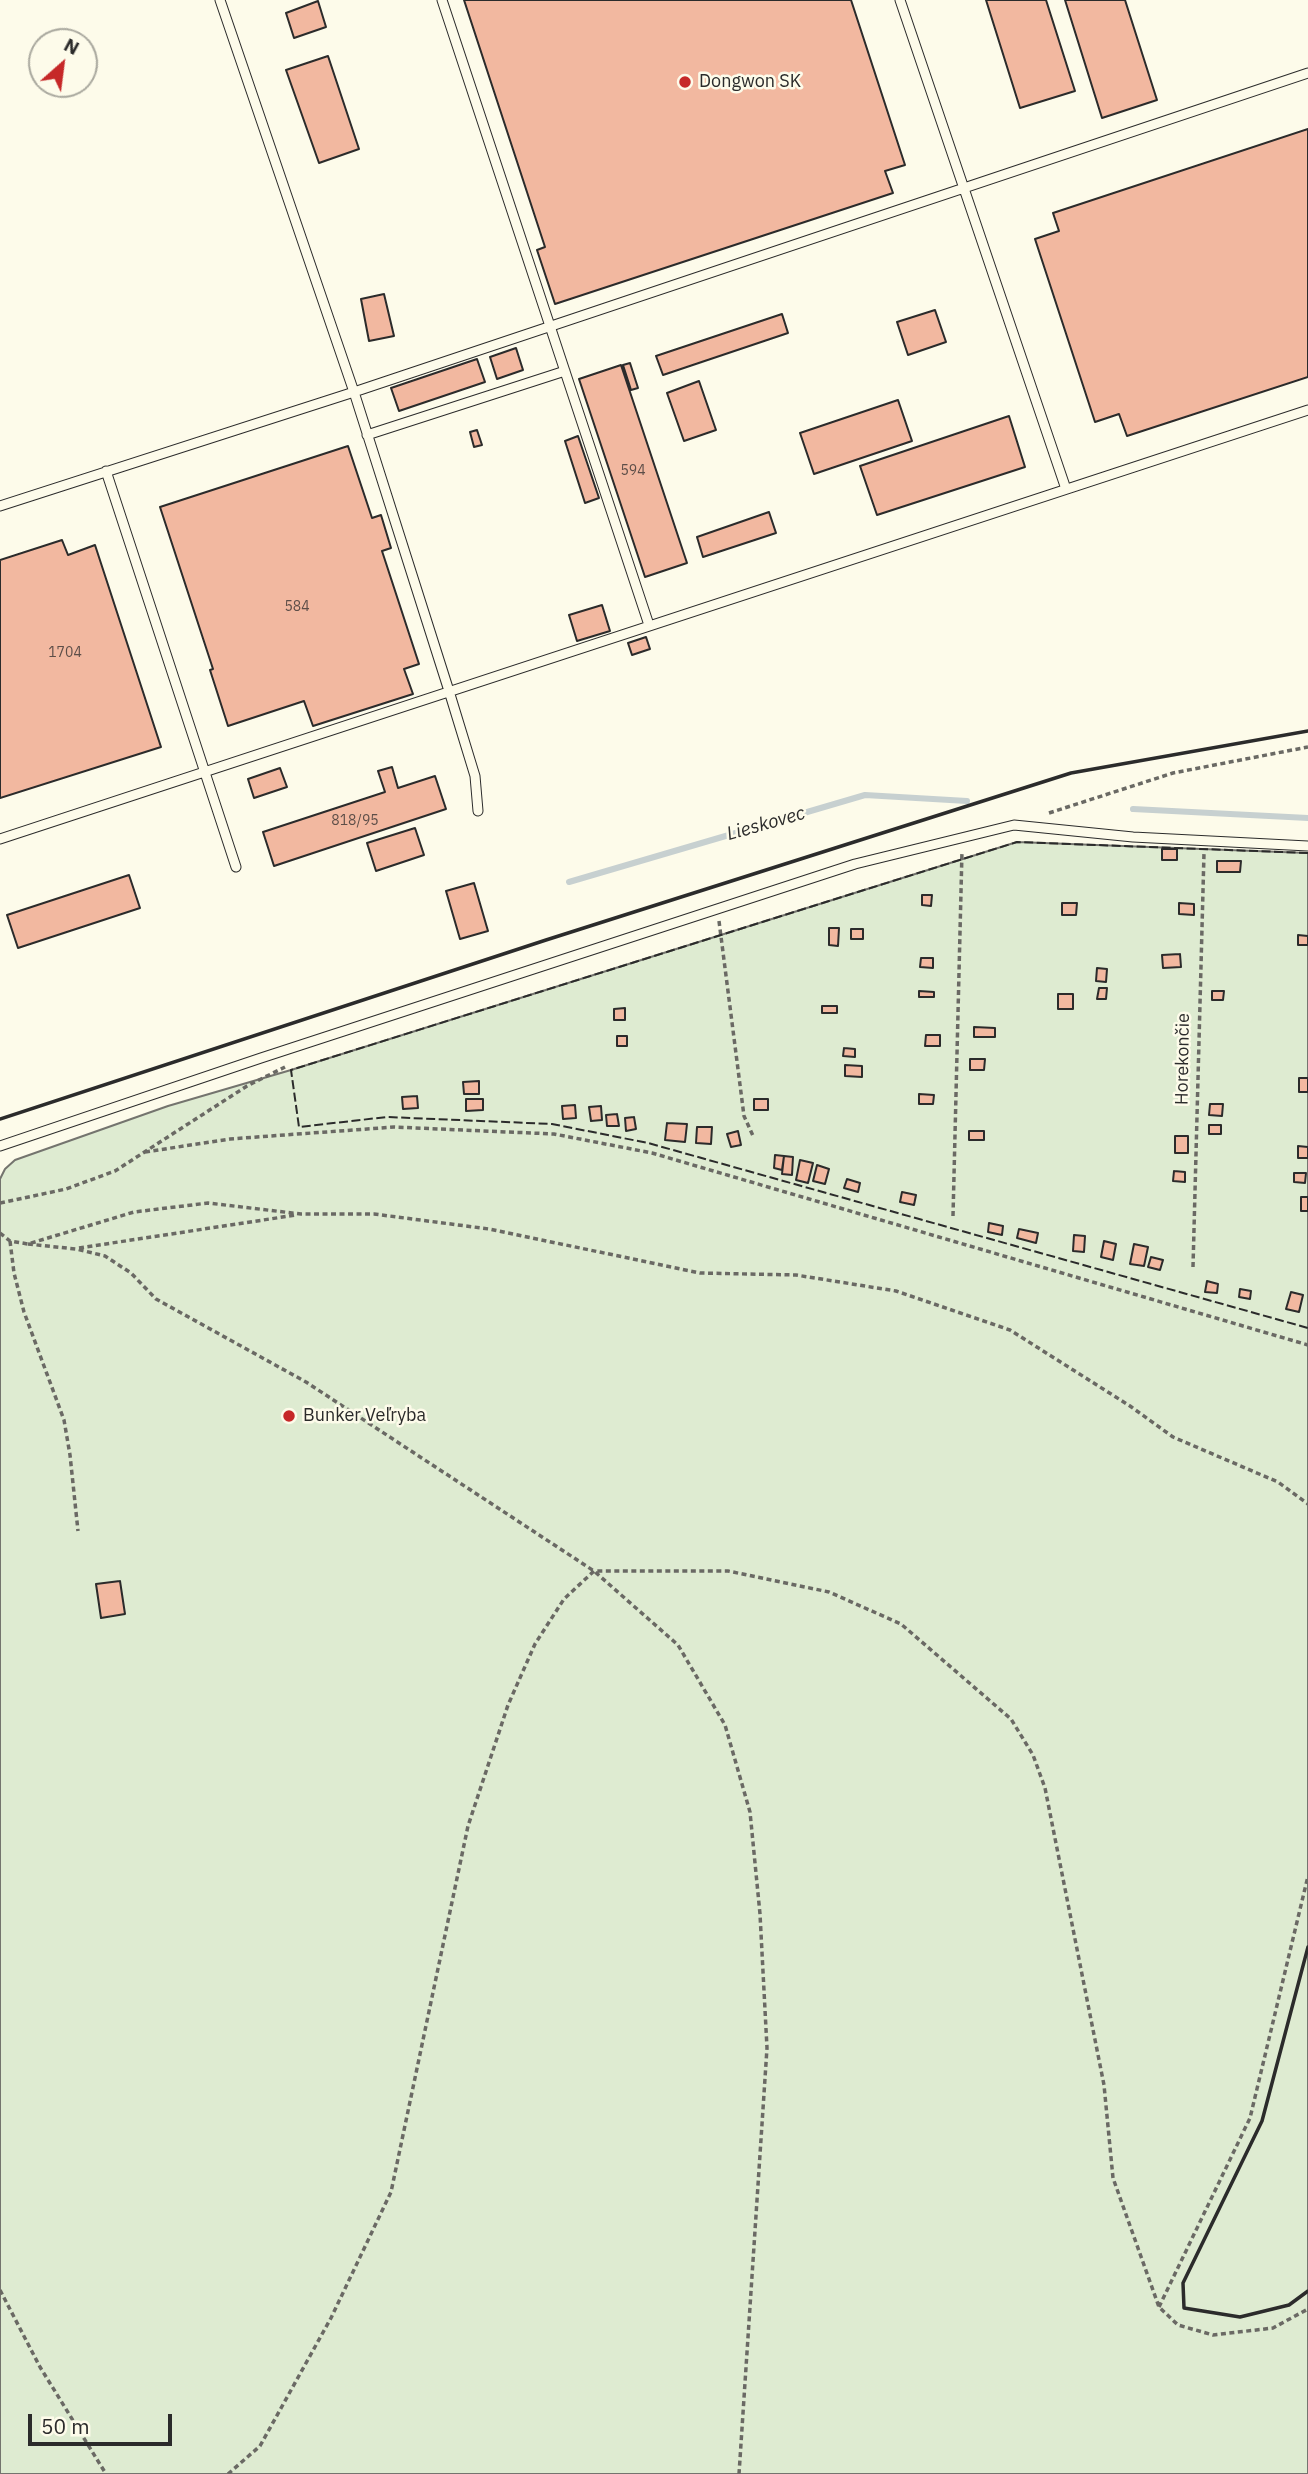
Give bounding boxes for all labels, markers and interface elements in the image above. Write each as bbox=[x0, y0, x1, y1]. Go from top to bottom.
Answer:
north arrow bbox=[28, 28, 98, 98]
text: N bbox=[60, 32, 84, 60]
place label: Dongwon SK bbox=[699, 71, 801, 93]
marker: Dongwon SK bbox=[677, 74, 693, 90]
house number: 594 bbox=[620, 463, 646, 479]
house number: 584 bbox=[284, 599, 310, 615]
house number: 1704 bbox=[48, 645, 82, 661]
water label: Lieskovec bbox=[724, 802, 808, 846]
house number: 818/95 bbox=[331, 813, 379, 829]
street label: Horekončie bbox=[1171, 1013, 1195, 1105]
place label: Bunker Veľryba bbox=[303, 1405, 426, 1427]
marker: Bunker Veľryba bbox=[281, 1408, 297, 1424]
scale bar bbox=[32, 2400, 175, 2444]
text: 50 m bbox=[41, 2412, 90, 2440]

